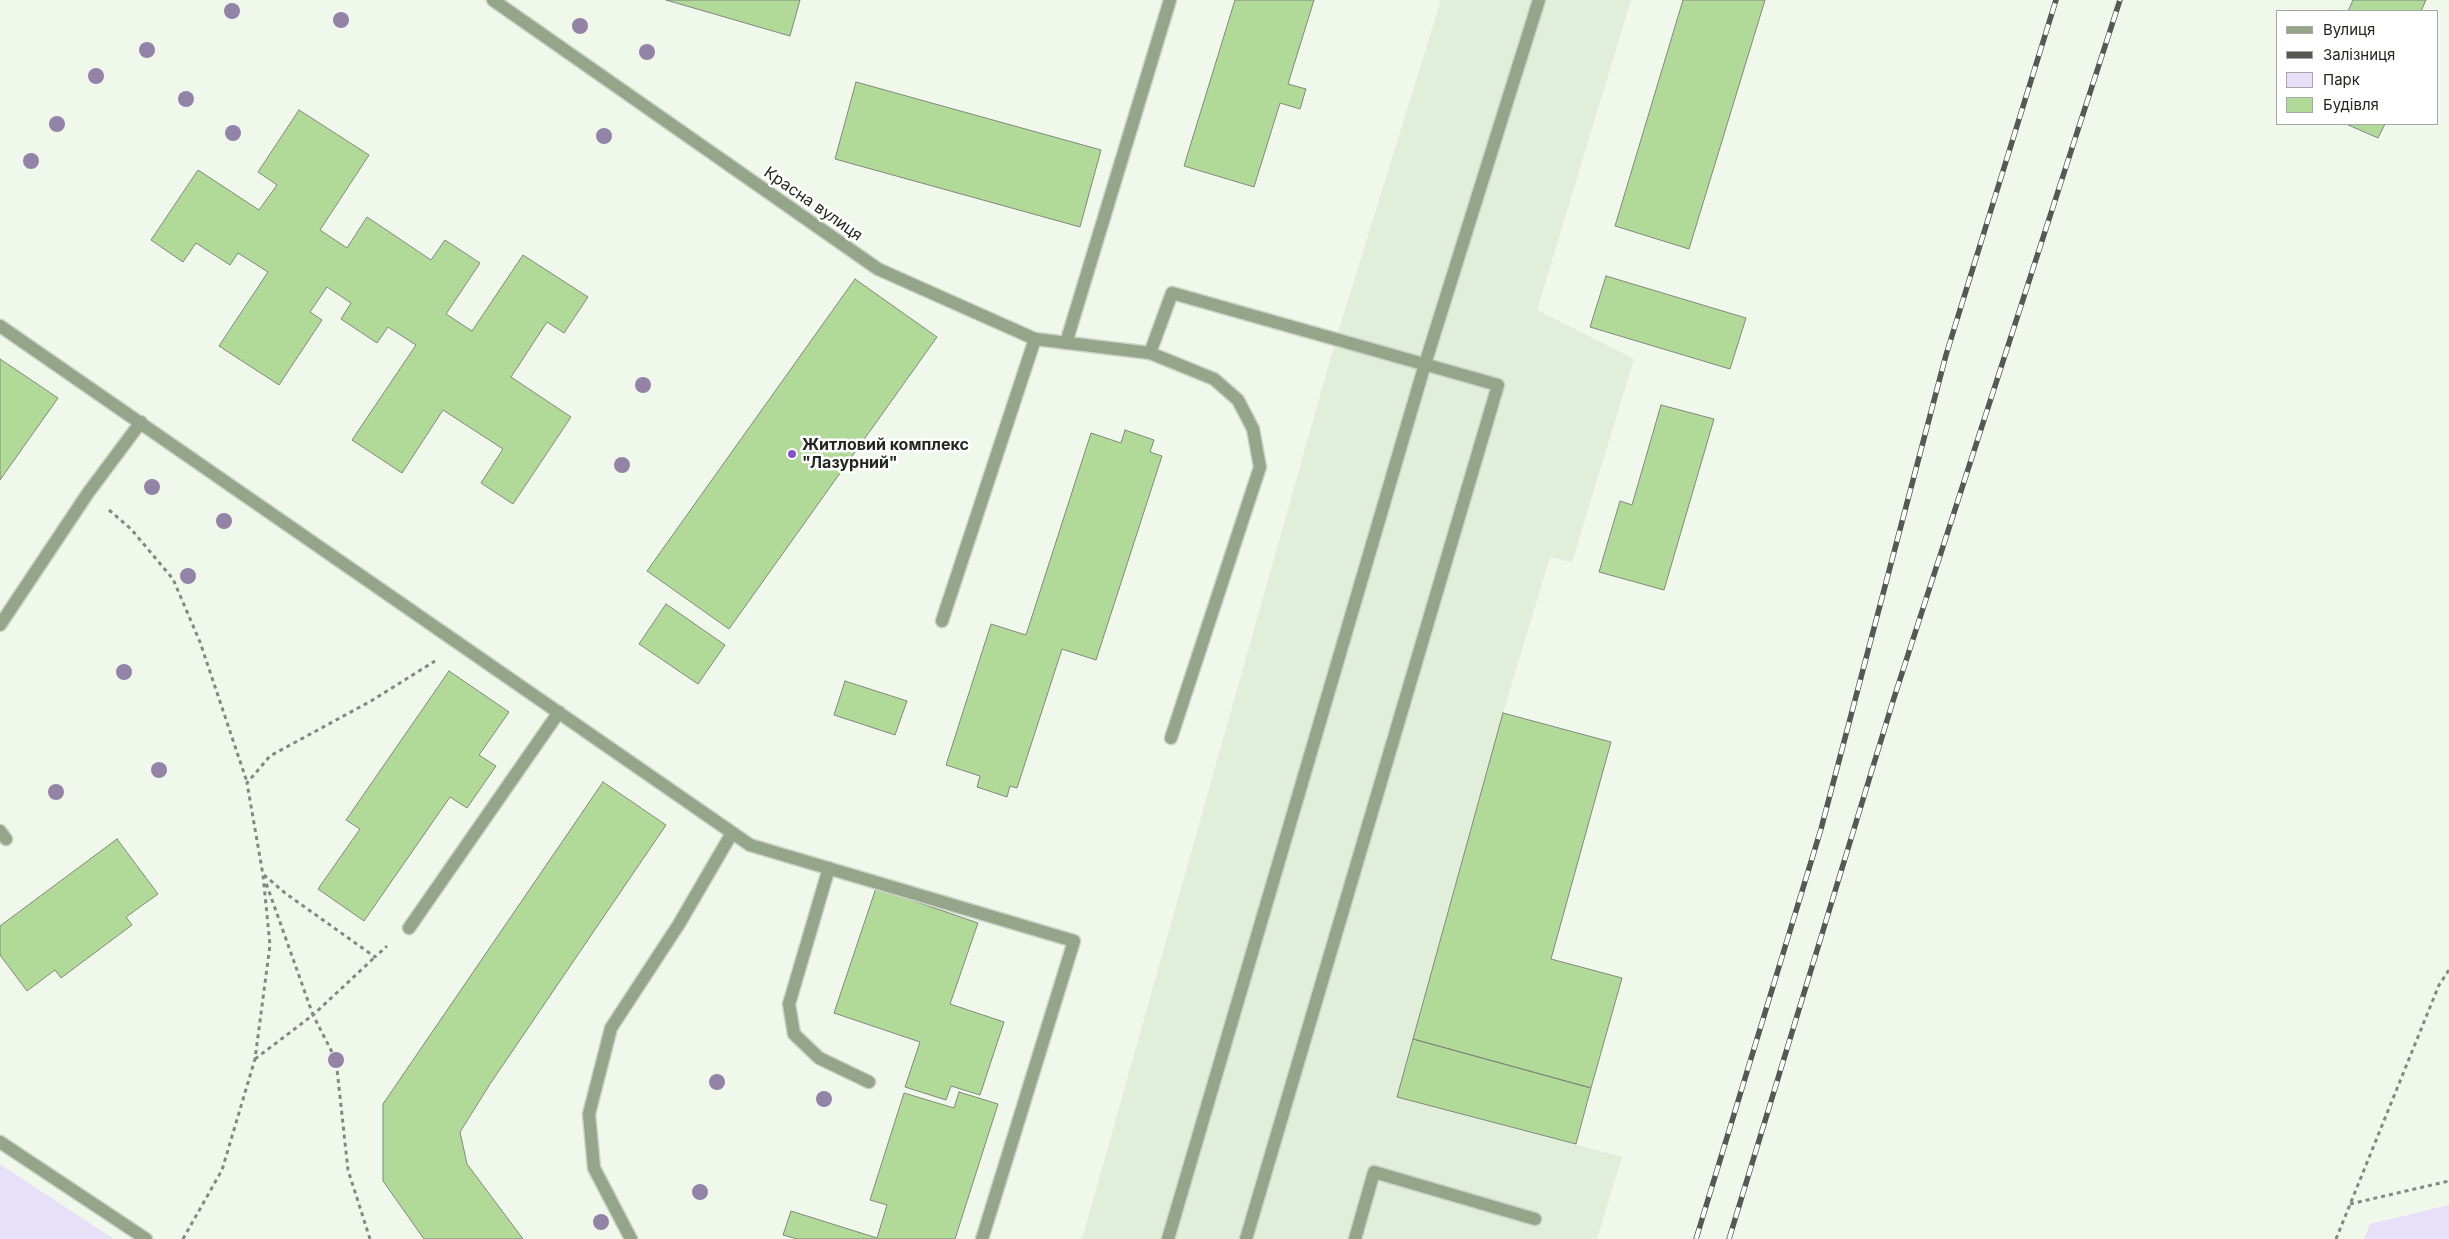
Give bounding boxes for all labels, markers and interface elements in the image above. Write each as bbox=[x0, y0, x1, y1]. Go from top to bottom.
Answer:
legend bbox=[2276, 10, 2439, 125]
text: Вулиця bbox=[2323, 20, 2375, 39]
text: Залізниця bbox=[2323, 45, 2395, 64]
text: Парк bbox=[2323, 70, 2360, 89]
text: Будівля bbox=[2323, 95, 2379, 114]
street label: Красна вулиця bbox=[760, 163, 866, 245]
place label: Житловий комплекс "Лазурний" bbox=[802, 435, 969, 473]
marker: Житловий комплекс "Лазурний" bbox=[786, 448, 798, 460]

